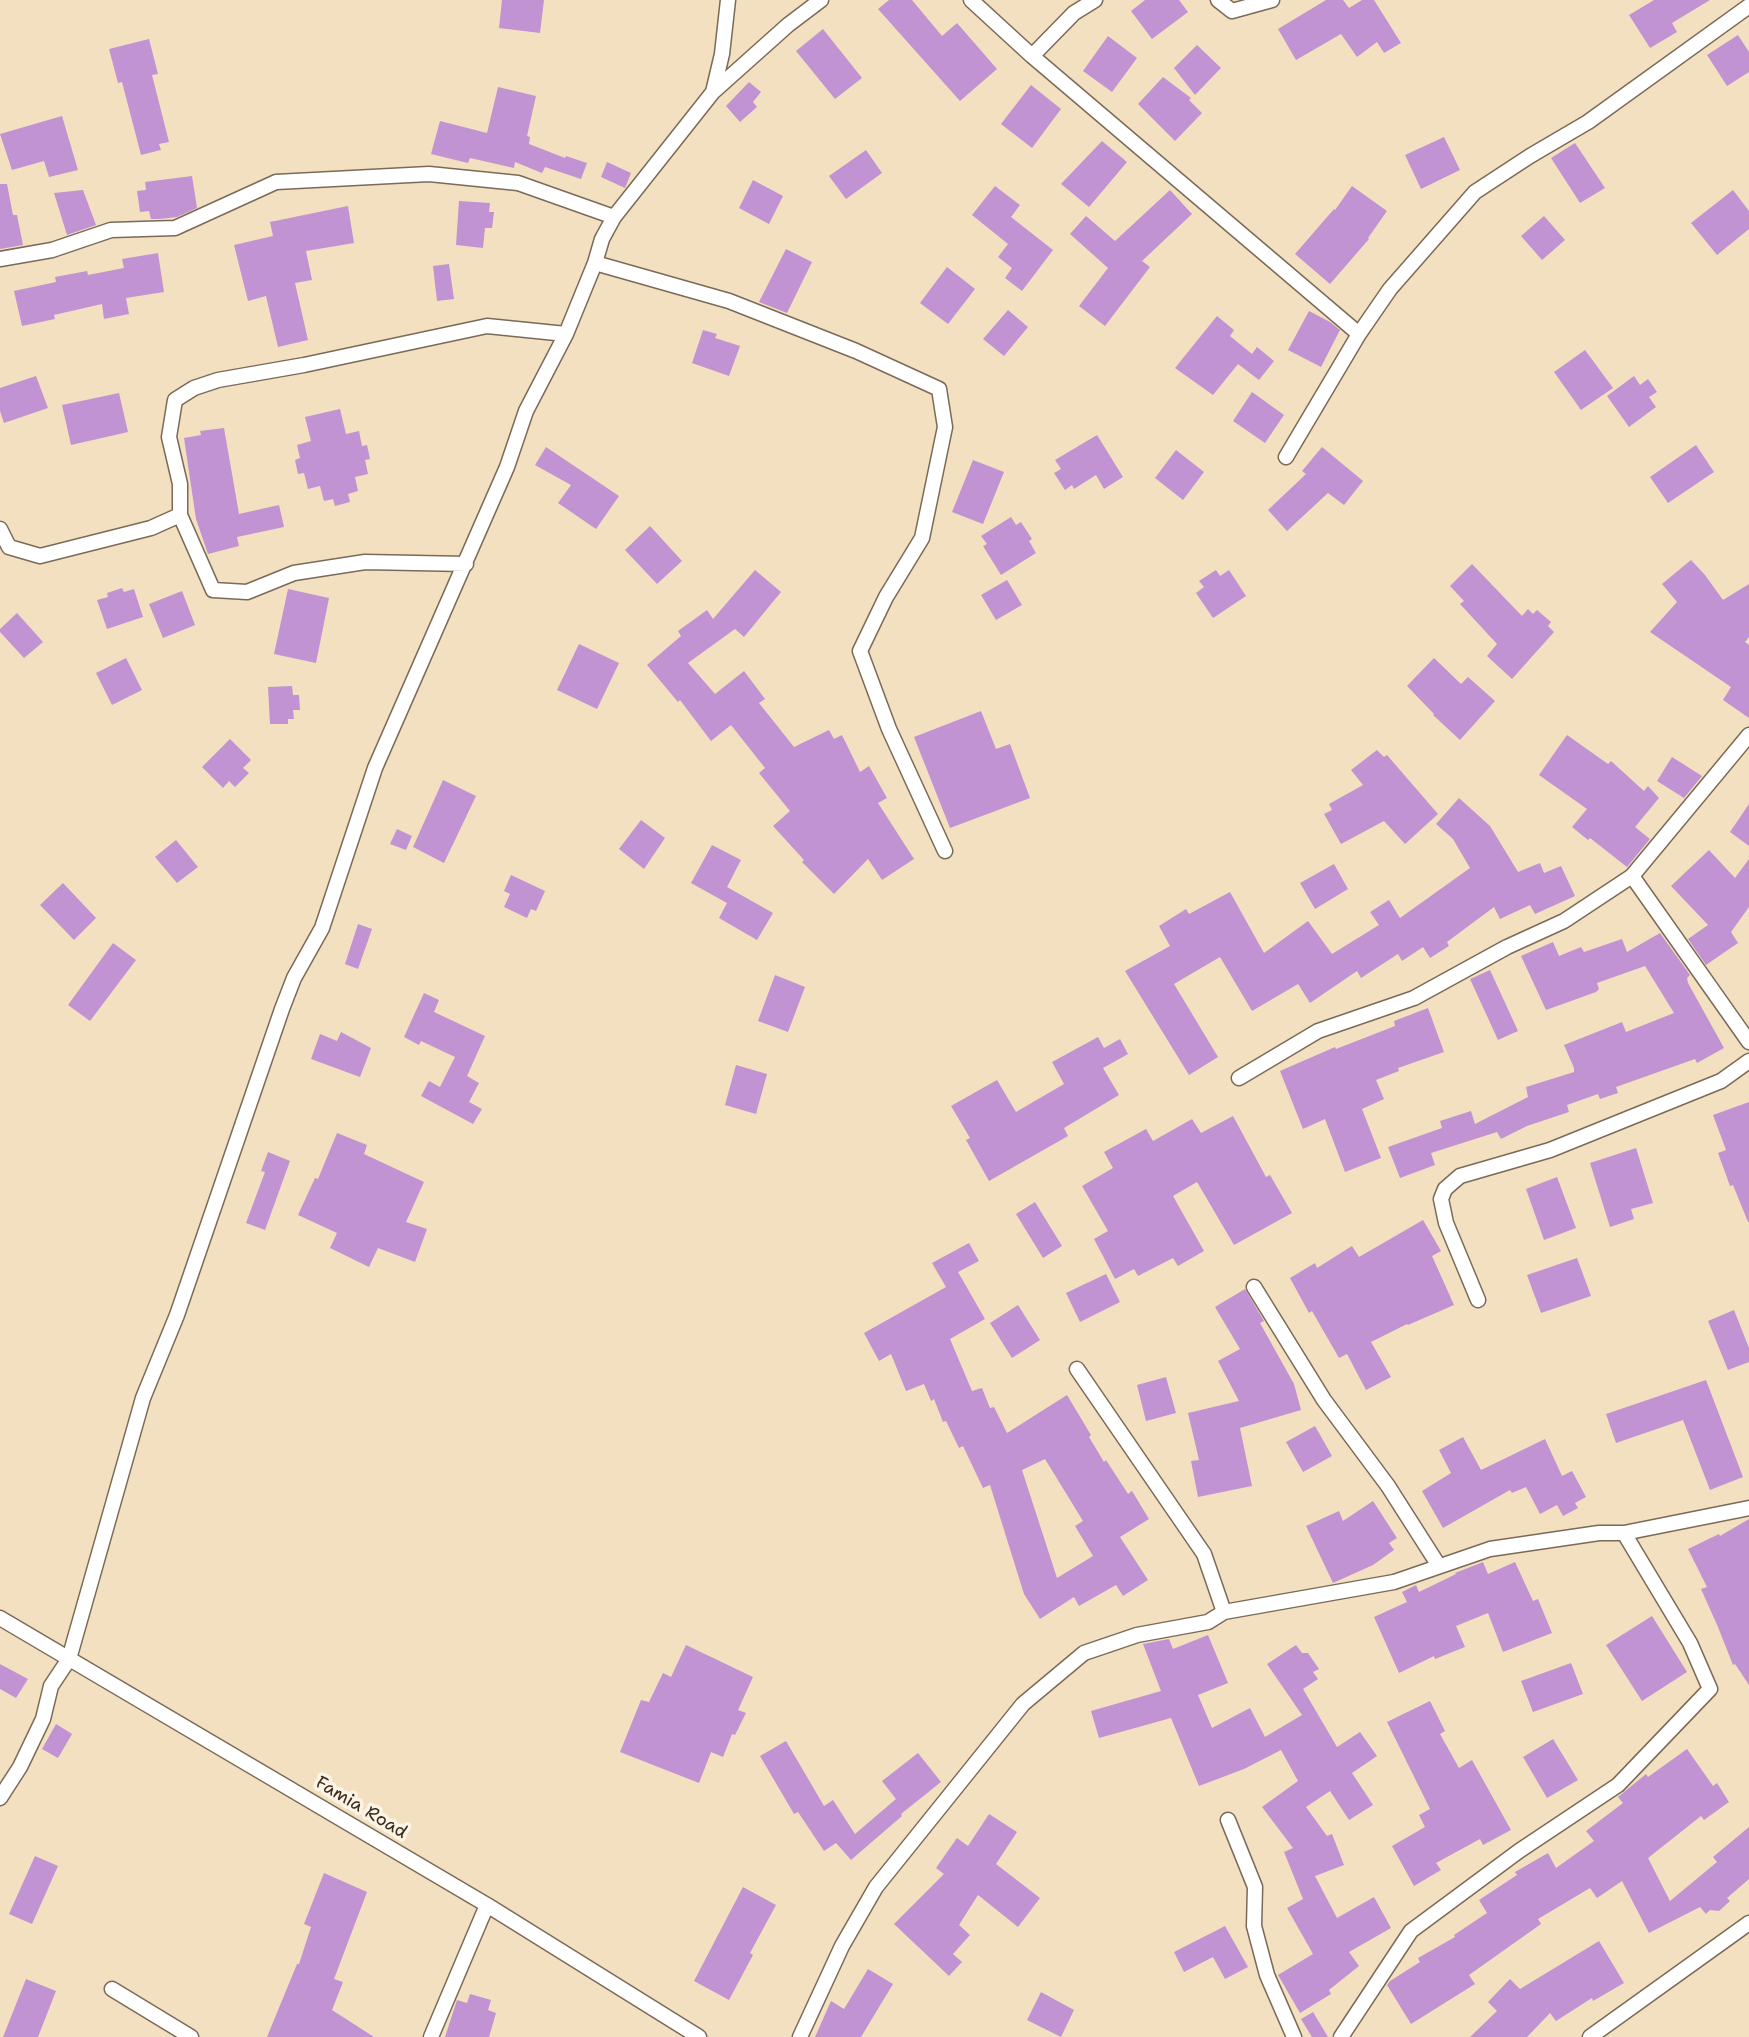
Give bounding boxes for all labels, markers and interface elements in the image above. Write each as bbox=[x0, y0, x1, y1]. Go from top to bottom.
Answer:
street label: Famia Road bbox=[311, 1772, 411, 1844]

